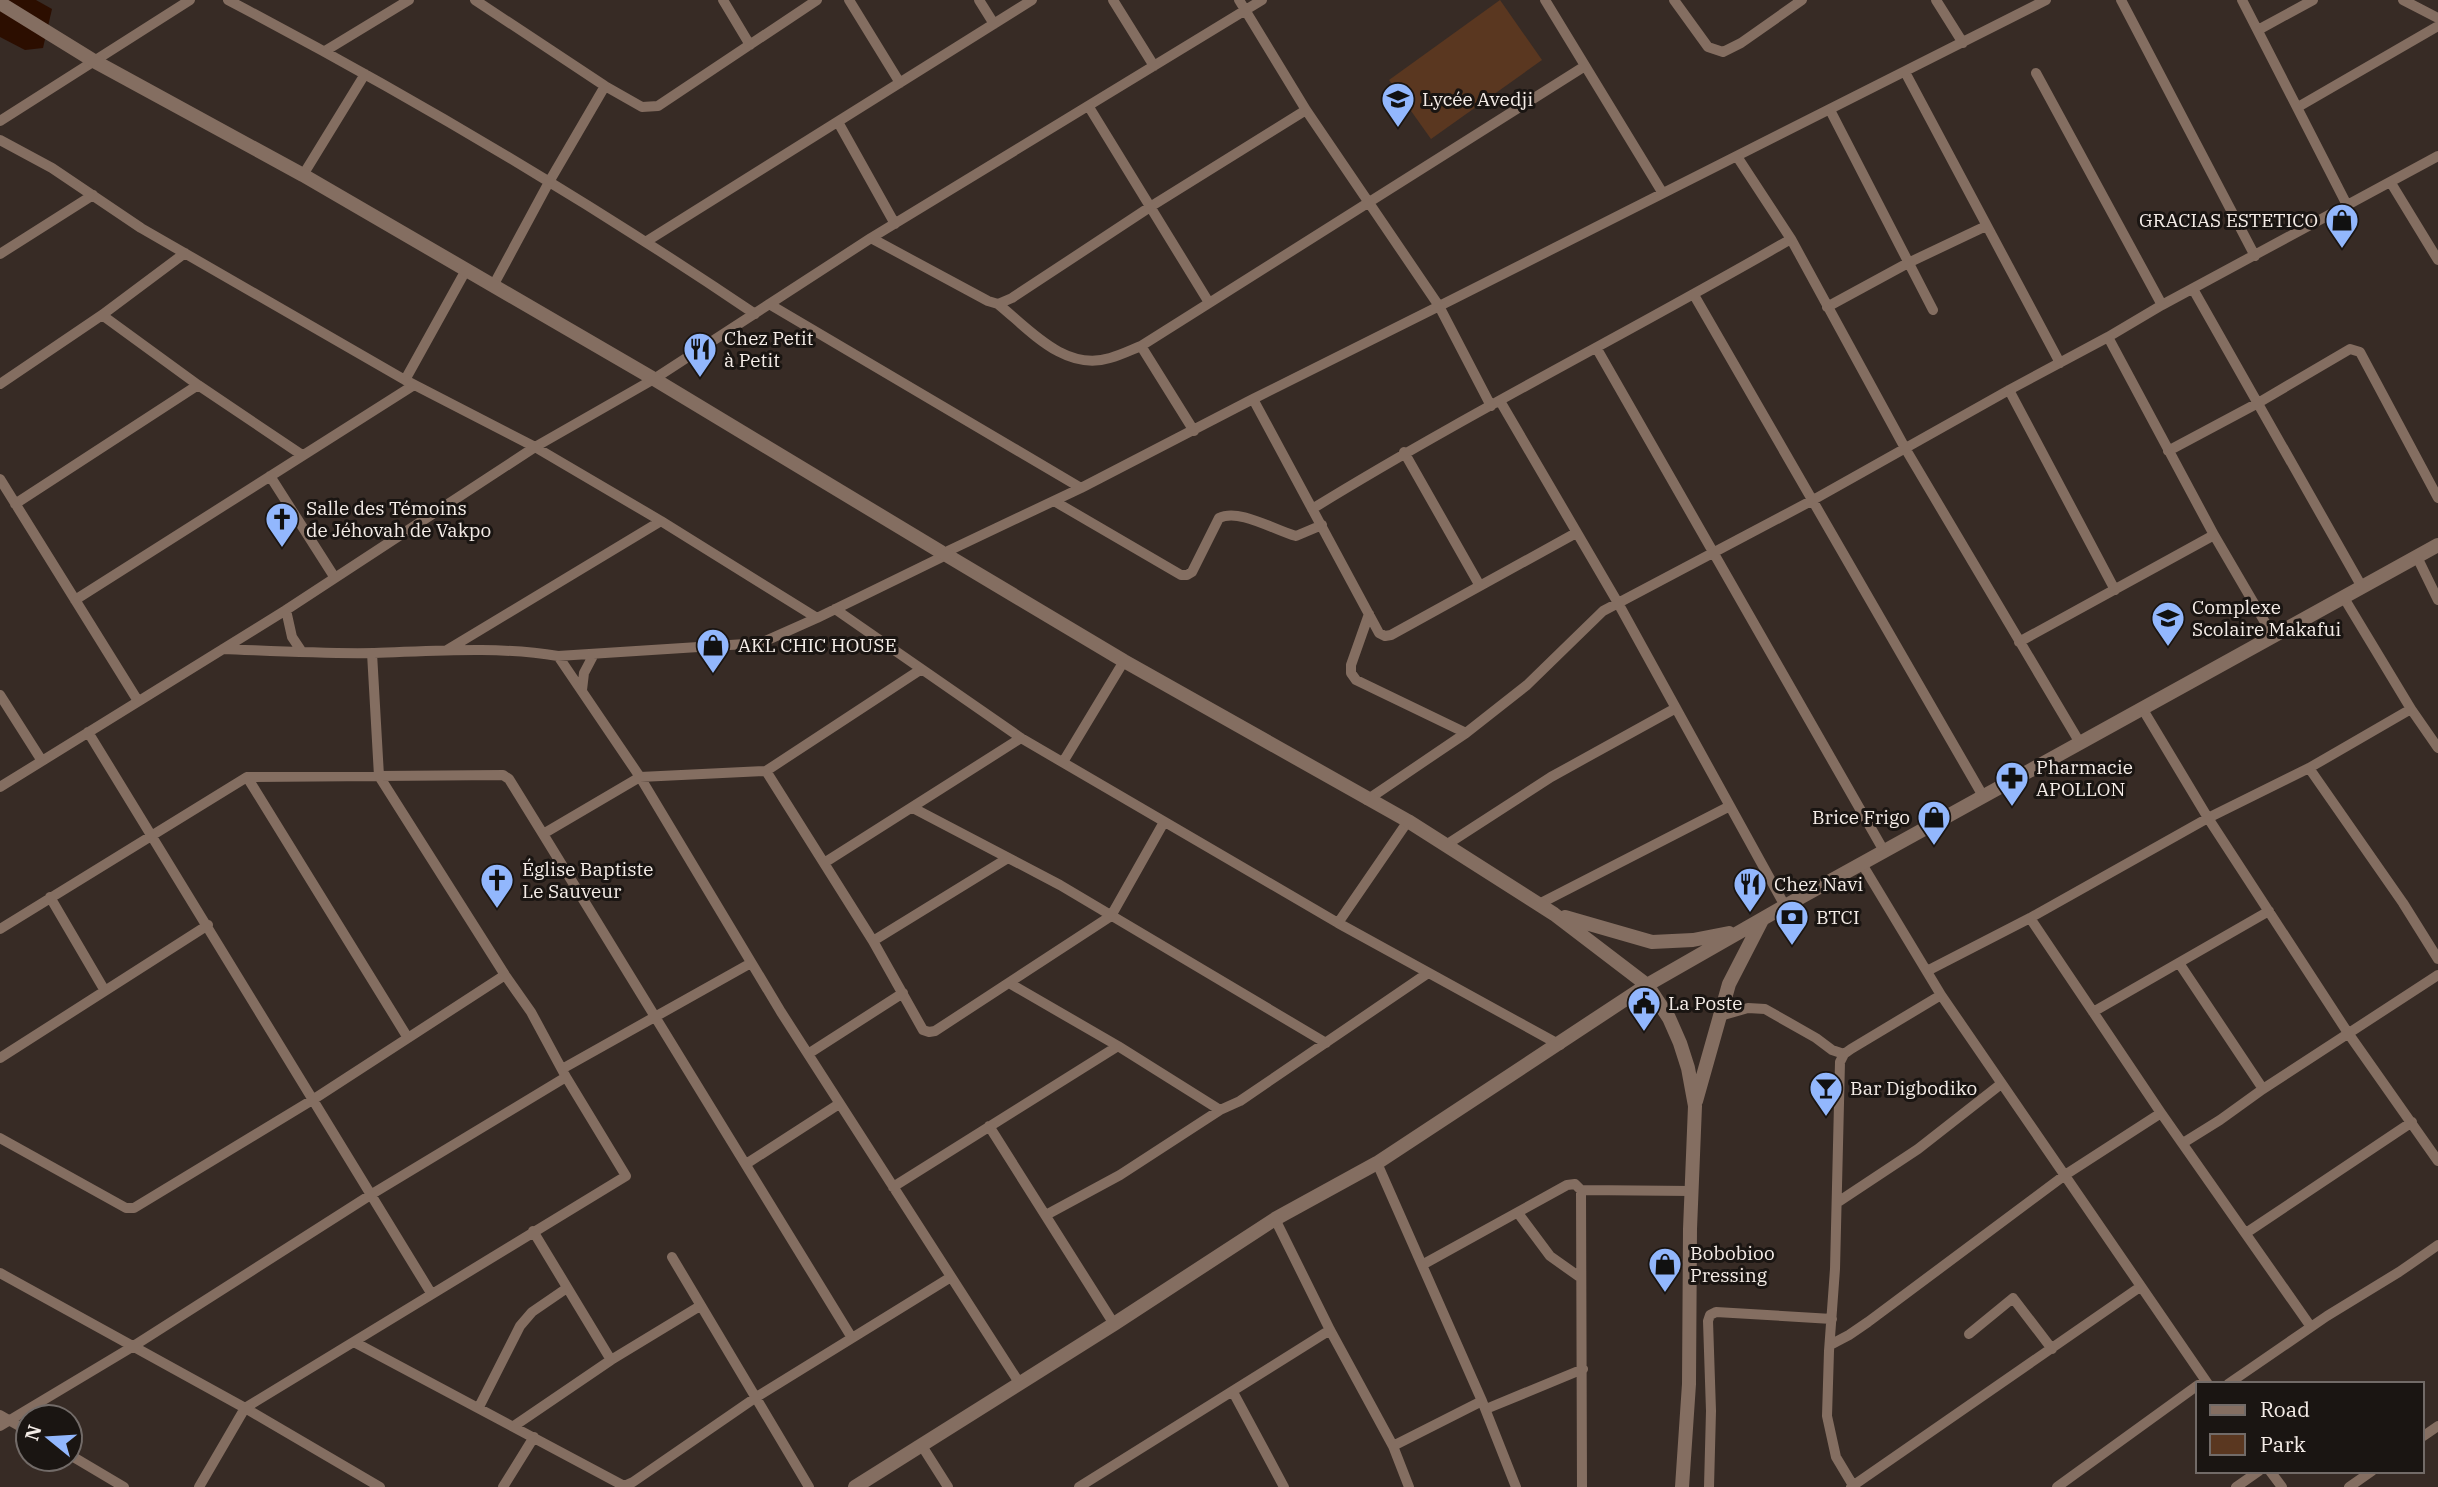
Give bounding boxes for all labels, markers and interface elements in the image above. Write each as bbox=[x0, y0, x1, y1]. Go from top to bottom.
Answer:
school or university icon: Lycée Avedji bbox=[1379, 80, 1417, 129]
place label: Lycée Avedji bbox=[1422, 87, 1533, 111]
shop icon: GRACIAS ESTETICO bbox=[2323, 201, 2361, 250]
place label: GRACIAS ESTETICO bbox=[2139, 208, 2318, 232]
place label: Chez Petit à Petit bbox=[724, 326, 814, 372]
restaurant icon: Chez Petit à Petit bbox=[681, 330, 719, 379]
place label: Salle des Témoins de Jéhovah de Vakpo bbox=[306, 496, 491, 542]
church icon: Salle des Témoins de Jéhovah de Vakpo bbox=[263, 500, 301, 549]
place label: Complexe Scolaire Makafui bbox=[2192, 595, 2341, 641]
school or university icon: Complexe Scolaire Makafui bbox=[2149, 599, 2187, 648]
shop icon: AKL CHIC HOUSE bbox=[694, 626, 732, 675]
place label: AKL CHIC HOUSE bbox=[738, 633, 897, 657]
place label: Pharmacie APOLLON bbox=[2036, 755, 2133, 801]
pharmacy icon: Pharmacie APOLLON bbox=[1993, 759, 2031, 808]
shop icon: Brice Frigo bbox=[1915, 798, 1953, 847]
place label: Brice Frigo bbox=[1812, 805, 1910, 829]
place label: Église Baptiste Le Sauveur bbox=[522, 857, 653, 903]
church icon: Église Baptiste Le Sauveur bbox=[478, 861, 516, 910]
restaurant icon: Chez Navi bbox=[1731, 865, 1769, 914]
place label: Chez Navi bbox=[1774, 872, 1863, 896]
bank icon: BTCI bbox=[1773, 898, 1811, 947]
place label: BTCI bbox=[1816, 905, 1860, 929]
public building icon: La Poste bbox=[1625, 984, 1663, 1033]
place label: La Poste bbox=[1668, 991, 1742, 1015]
bar icon: Bar Digbodiko bbox=[1807, 1069, 1845, 1118]
place label: Bar Digbodiko bbox=[1850, 1076, 1977, 1100]
place label: Bobobioo Pressing bbox=[1690, 1241, 1775, 1287]
shop icon: Bobobioo Pressing bbox=[1646, 1245, 1684, 1294]
legend bbox=[2196, 1382, 2424, 1473]
text: Road bbox=[2260, 1395, 2310, 1423]
north arrow bbox=[14, 1403, 84, 1473]
text: N bbox=[19, 1422, 47, 1444]
text: Park bbox=[2260, 1430, 2307, 1458]

